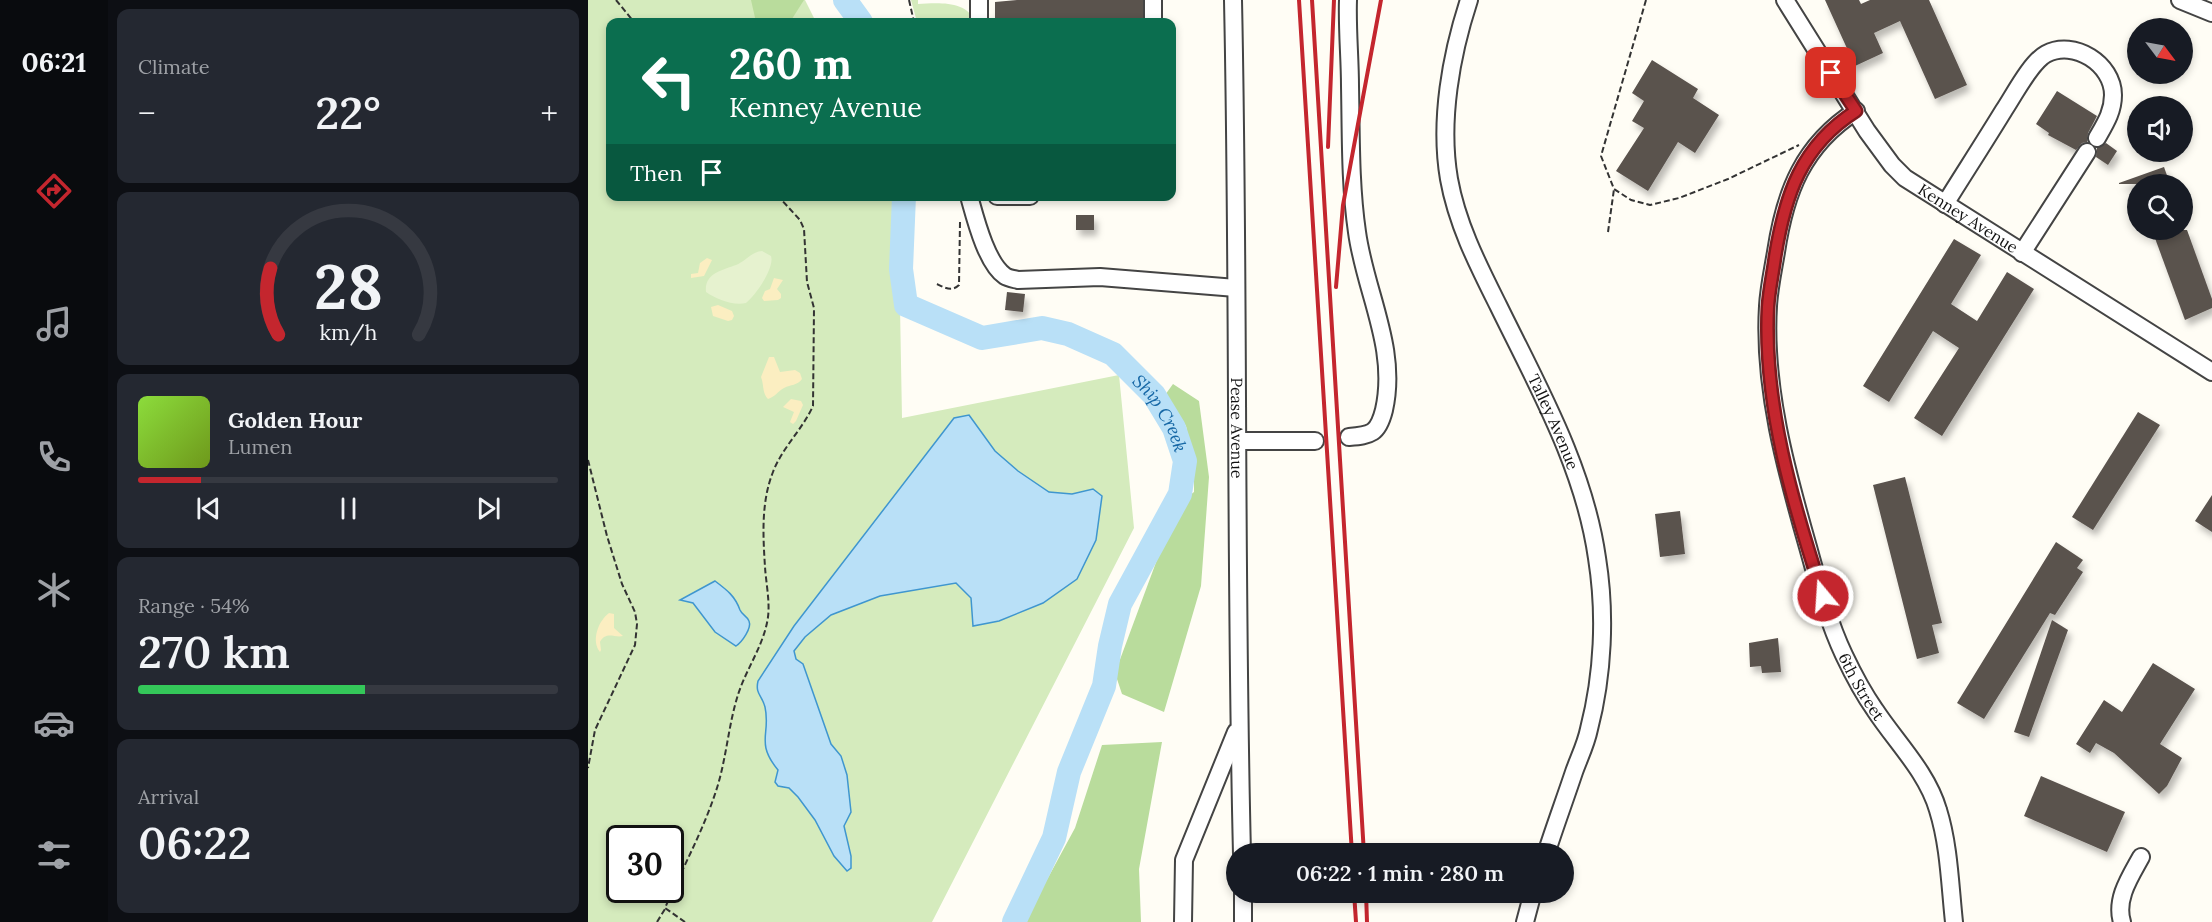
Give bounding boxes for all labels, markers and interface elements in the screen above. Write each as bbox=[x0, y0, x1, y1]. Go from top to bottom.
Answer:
north arrow bbox=[2127, 18, 2193, 84]
map controls bbox=[2127, 18, 2193, 240]
text: 260 m bbox=[729, 37, 852, 91]
icon: left bbox=[630, 42, 708, 120]
text: 06:21 bbox=[22, 45, 86, 79]
pin bbox=[1805, 47, 1856, 98]
text: Climate bbox=[138, 54, 210, 79]
icon: arrive bbox=[1814, 56, 1847, 89]
text: 22° bbox=[315, 84, 381, 141]
text: Kenney Avenue bbox=[729, 90, 922, 124]
text: − bbox=[138, 92, 156, 134]
text: + bbox=[541, 92, 558, 134]
button: sound bbox=[2127, 96, 2193, 162]
icon: arrive bbox=[695, 156, 728, 189]
text: Then bbox=[630, 159, 683, 187]
icon: directions bbox=[33, 170, 75, 212]
button: search bbox=[2127, 174, 2193, 240]
street label: Kenney Avenue bbox=[1915, 179, 2022, 257]
text: 28 bbox=[314, 247, 382, 327]
icon: music bbox=[33, 303, 75, 345]
text: km/h bbox=[319, 319, 377, 347]
water label: Ship Creek bbox=[1128, 369, 1193, 455]
street label: Talley Avenue bbox=[1524, 371, 1583, 473]
street label: Pease Avenue bbox=[1227, 377, 1247, 479]
text: Golden Hour bbox=[228, 406, 362, 434]
text: Lumen bbox=[228, 434, 292, 459]
icon: phone bbox=[33, 436, 75, 478]
icon: previous bbox=[192, 492, 225, 525]
icon: pause bbox=[332, 492, 365, 525]
icon: next bbox=[472, 492, 505, 525]
position arrow bbox=[1791, 564, 1855, 628]
icon: climate bbox=[33, 569, 75, 611]
text: Range · 54% bbox=[138, 593, 249, 618]
text: 270 km bbox=[138, 623, 290, 680]
street label: 6th Street bbox=[1834, 649, 1889, 725]
icon: car bbox=[33, 702, 75, 744]
text: Arrival bbox=[138, 784, 199, 809]
text: 06:22 bbox=[138, 814, 252, 871]
speed limit sign: 30 bbox=[606, 825, 684, 903]
icon: filters bbox=[33, 834, 75, 876]
text: 06:22 · 1 min · 280 m bbox=[1296, 859, 1504, 887]

